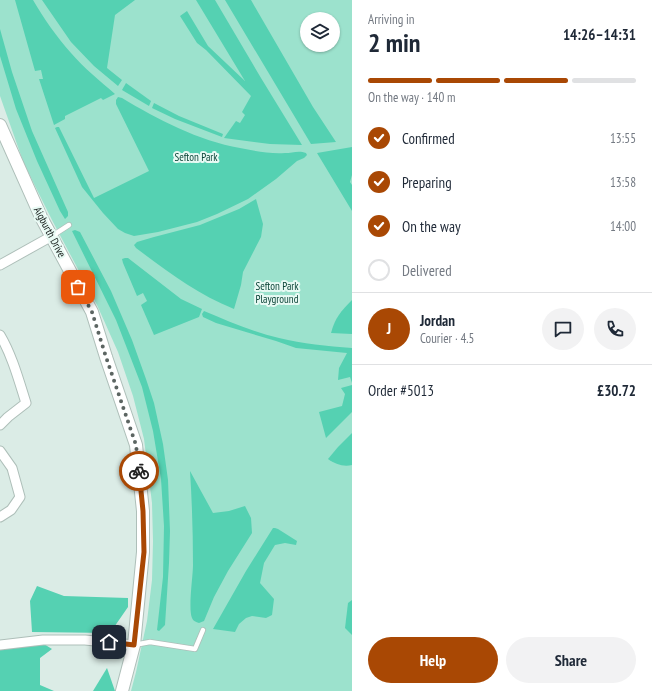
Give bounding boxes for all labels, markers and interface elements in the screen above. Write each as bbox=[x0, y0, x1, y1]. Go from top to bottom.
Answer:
text: Arriving in bbox=[368, 11, 415, 28]
map controls bbox=[300, 12, 340, 52]
button: layers bbox=[300, 12, 340, 52]
text: 14:26–14:31 bbox=[563, 25, 636, 44]
text: 2 min bbox=[368, 26, 421, 59]
text: On the way · 140 m bbox=[368, 89, 455, 106]
icon: check bbox=[368, 127, 390, 149]
text: Confirmed bbox=[402, 129, 455, 148]
text: 13:55 bbox=[610, 130, 636, 147]
park label: Sefton Park bbox=[174, 150, 218, 164]
icon: check bbox=[368, 171, 390, 193]
text: Preparing bbox=[402, 173, 452, 192]
text: 13:58 bbox=[610, 174, 636, 191]
street label: Aigburth Drive bbox=[31, 204, 69, 260]
icon: check bbox=[368, 215, 390, 237]
text: On the way bbox=[402, 217, 461, 236]
text: 14:00 bbox=[610, 218, 636, 235]
text: Delivered bbox=[402, 261, 452, 280]
pin bbox=[61, 270, 95, 304]
icon: bag bbox=[67, 276, 89, 298]
park label: Sefton Park Playground bbox=[255, 279, 299, 306]
button: chat bbox=[542, 308, 584, 350]
button: phone bbox=[594, 308, 636, 350]
text: Jordan bbox=[420, 311, 455, 330]
text: J bbox=[387, 319, 391, 338]
text: Courier · 4.5 bbox=[420, 330, 474, 347]
text: Order #5013 bbox=[368, 381, 434, 400]
text: £30.72 bbox=[597, 381, 636, 400]
courier bbox=[119, 451, 159, 491]
icon: bike bbox=[128, 460, 150, 482]
pin bbox=[92, 625, 126, 659]
icon: home bbox=[98, 631, 120, 653]
button: Help bbox=[368, 637, 498, 683]
button: Share bbox=[506, 637, 636, 683]

